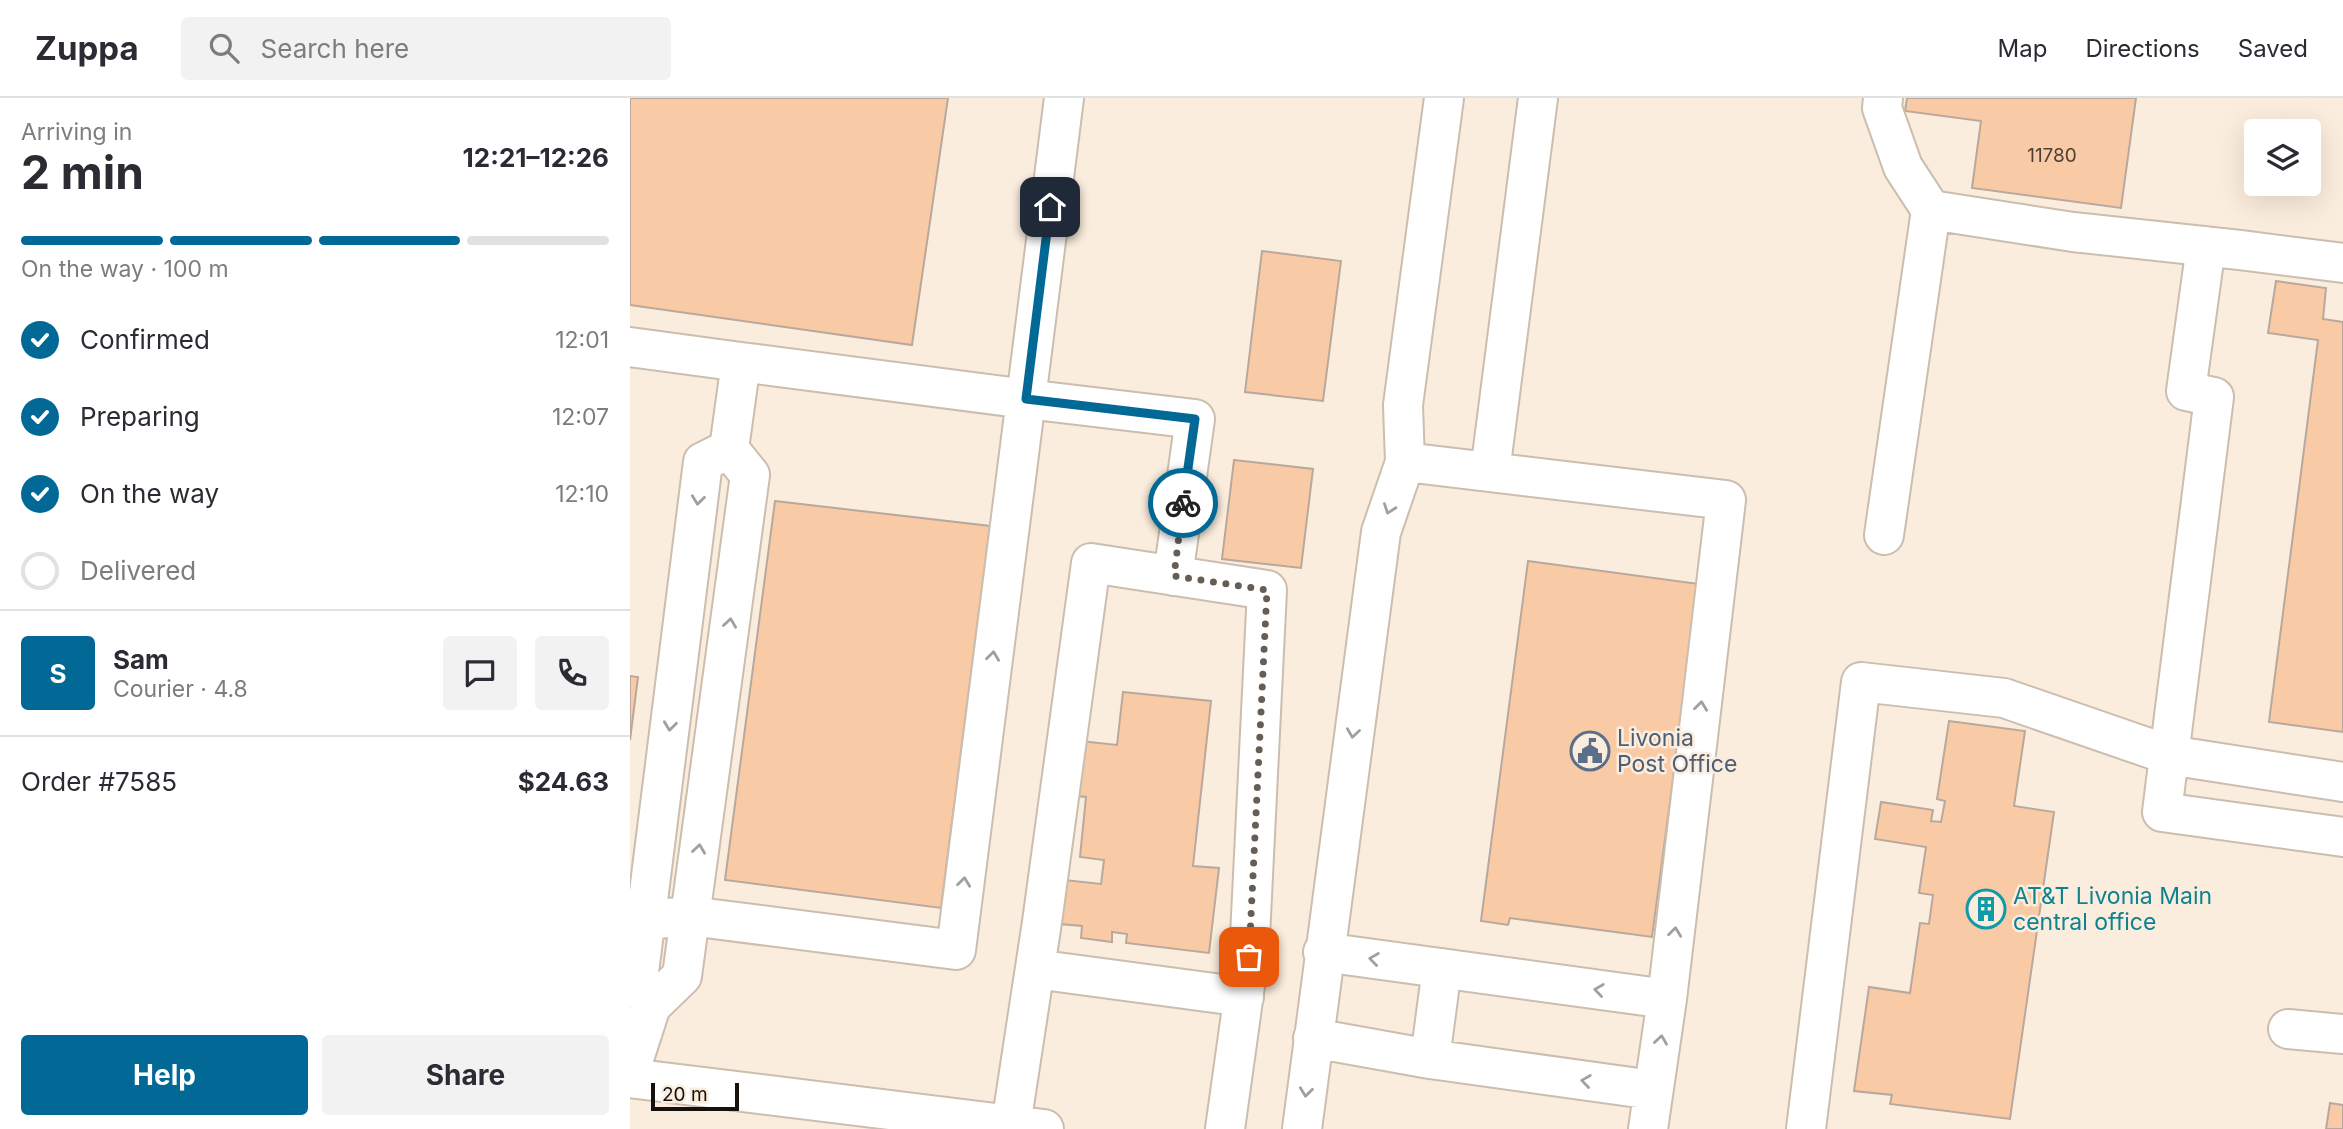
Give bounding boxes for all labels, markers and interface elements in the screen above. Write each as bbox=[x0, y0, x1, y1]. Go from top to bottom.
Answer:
search box bbox=[181, 17, 671, 80]
text: Zuppa bbox=[35, 28, 139, 68]
icon: search bbox=[205, 29, 243, 67]
text: Search here bbox=[261, 33, 409, 64]
text: Map bbox=[1998, 34, 2047, 63]
text: Directions bbox=[2085, 34, 2200, 63]
text: Saved bbox=[2238, 34, 2308, 63]
text: Arriving in bbox=[21, 118, 132, 146]
map controls bbox=[2244, 119, 2321, 196]
button: layers bbox=[2244, 119, 2321, 196]
text: 12:21–12:26 bbox=[463, 142, 609, 173]
text: 2 min bbox=[21, 144, 144, 200]
house number: 11780 bbox=[2027, 144, 2077, 167]
pin bbox=[1020, 177, 1080, 237]
icon: home bbox=[1031, 188, 1069, 226]
text: On the way · 100 m bbox=[21, 255, 229, 283]
icon: check bbox=[21, 321, 59, 359]
text: Confirmed bbox=[80, 324, 210, 355]
text: 12:01 bbox=[555, 326, 609, 354]
icon: check bbox=[21, 398, 59, 436]
text: Preparing bbox=[80, 401, 200, 432]
text: 12:07 bbox=[552, 403, 609, 431]
courier bbox=[1148, 468, 1218, 538]
icon: check bbox=[21, 475, 59, 513]
text: On the way bbox=[80, 478, 219, 509]
text: 12:10 bbox=[555, 480, 609, 508]
icon: bike bbox=[1164, 484, 1202, 522]
one-way arrow bbox=[690, 494, 705, 506]
one-way arrow bbox=[1383, 503, 1397, 515]
text: Delivered bbox=[80, 555, 196, 586]
one-way arrow bbox=[722, 617, 737, 629]
button: chat bbox=[443, 636, 517, 710]
button: phone bbox=[535, 636, 609, 710]
text: Sam bbox=[113, 644, 169, 675]
one-way arrow bbox=[986, 650, 1001, 662]
text: S bbox=[49, 658, 67, 689]
text: Courier · 4.8 bbox=[113, 675, 248, 703]
one-way arrow bbox=[1693, 700, 1708, 711]
one-way arrow bbox=[663, 720, 678, 732]
place label: Livonia Post Office bbox=[1617, 724, 1737, 778]
one-way arrow bbox=[1346, 728, 1361, 739]
public building icon: Livonia Post Office bbox=[1569, 730, 1611, 772]
text: Order #7585 bbox=[21, 766, 177, 797]
text: $24.63 bbox=[518, 766, 609, 797]
one-way arrow bbox=[692, 843, 707, 854]
one-way arrow bbox=[957, 876, 972, 888]
place label: AT&T Livonia Main central office bbox=[2013, 882, 2212, 936]
building icon: AT&T Livonia Main central office bbox=[1965, 888, 2007, 930]
one-way arrow bbox=[1667, 926, 1682, 937]
pin bbox=[1219, 927, 1279, 987]
icon: bag bbox=[1230, 938, 1268, 976]
one-way arrow bbox=[1368, 951, 1380, 966]
one-way arrow bbox=[1593, 983, 1605, 998]
one-way arrow bbox=[1653, 1034, 1668, 1046]
button: Help bbox=[21, 1035, 308, 1115]
button: Share bbox=[322, 1035, 609, 1115]
one-way arrow bbox=[1580, 1073, 1591, 1088]
scale bar bbox=[651, 1080, 738, 1112]
text: 20 m bbox=[662, 1083, 708, 1106]
one-way arrow bbox=[1299, 1087, 1314, 1098]

